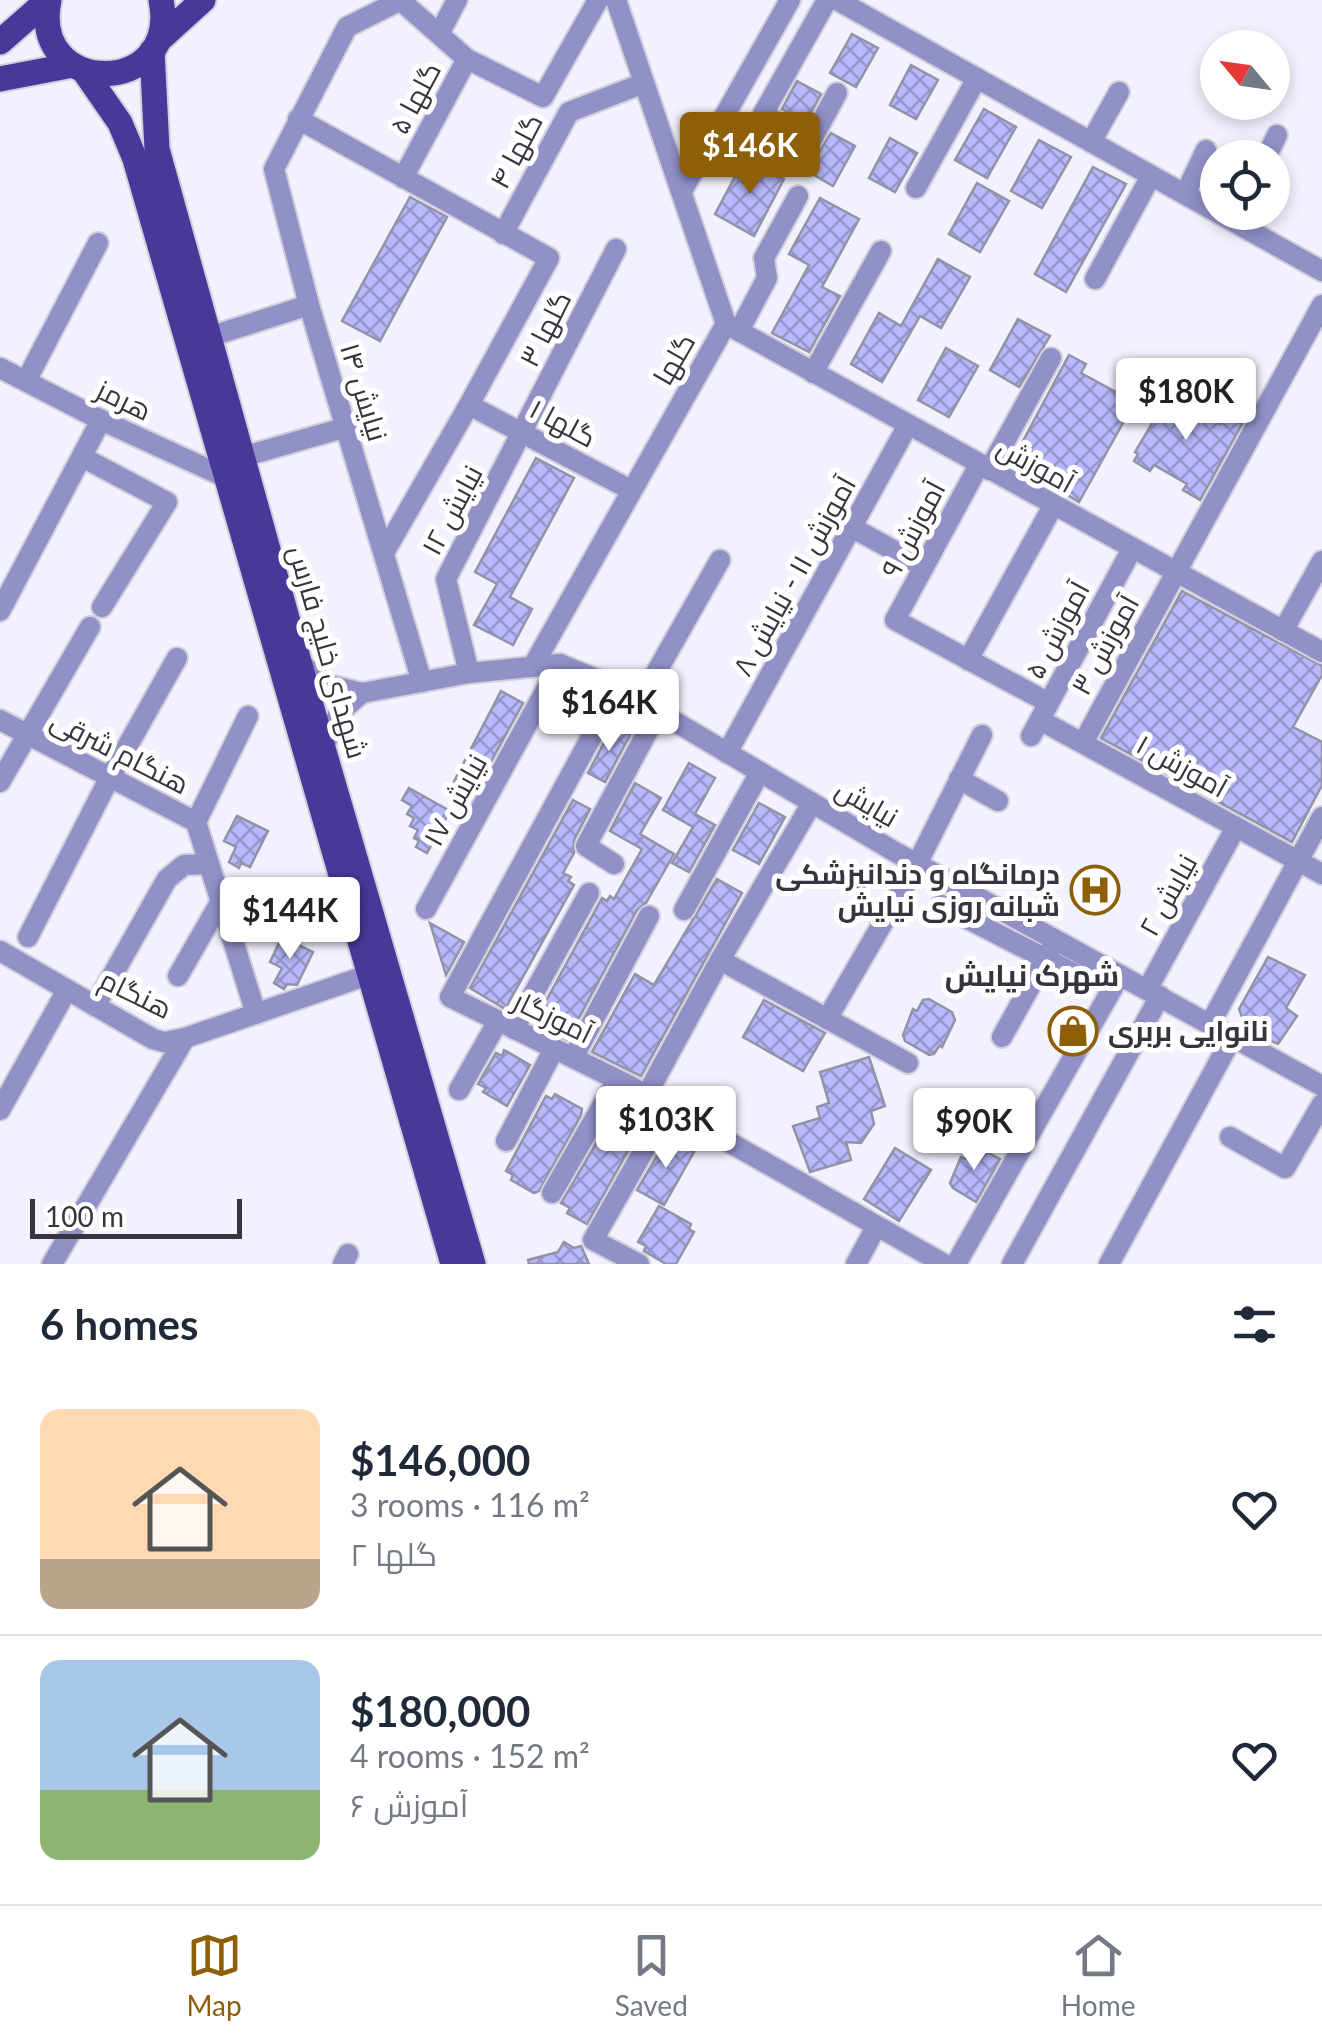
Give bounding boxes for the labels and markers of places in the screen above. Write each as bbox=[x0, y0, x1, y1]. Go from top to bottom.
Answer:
pin: $146K bbox=[680, 112, 820, 197]
pin: $180K bbox=[1116, 358, 1256, 443]
pin: $164K bbox=[539, 669, 679, 754]
place label: درمانگاه و دندانپزشکی شبانه روزی نیایش bbox=[775, 856, 1060, 923]
hospital icon: درمانگاه و دندانپزشکی شبانه روزی نیایش bbox=[1069, 864, 1121, 916]
pin: $144K bbox=[220, 877, 360, 962]
shop icon: نانوایی بربری bbox=[1047, 1005, 1099, 1057]
place label: نانوایی بربری bbox=[1108, 1013, 1268, 1048]
pin: $103K bbox=[596, 1086, 736, 1171]
pin: $90K bbox=[915, 1088, 1033, 1173]

